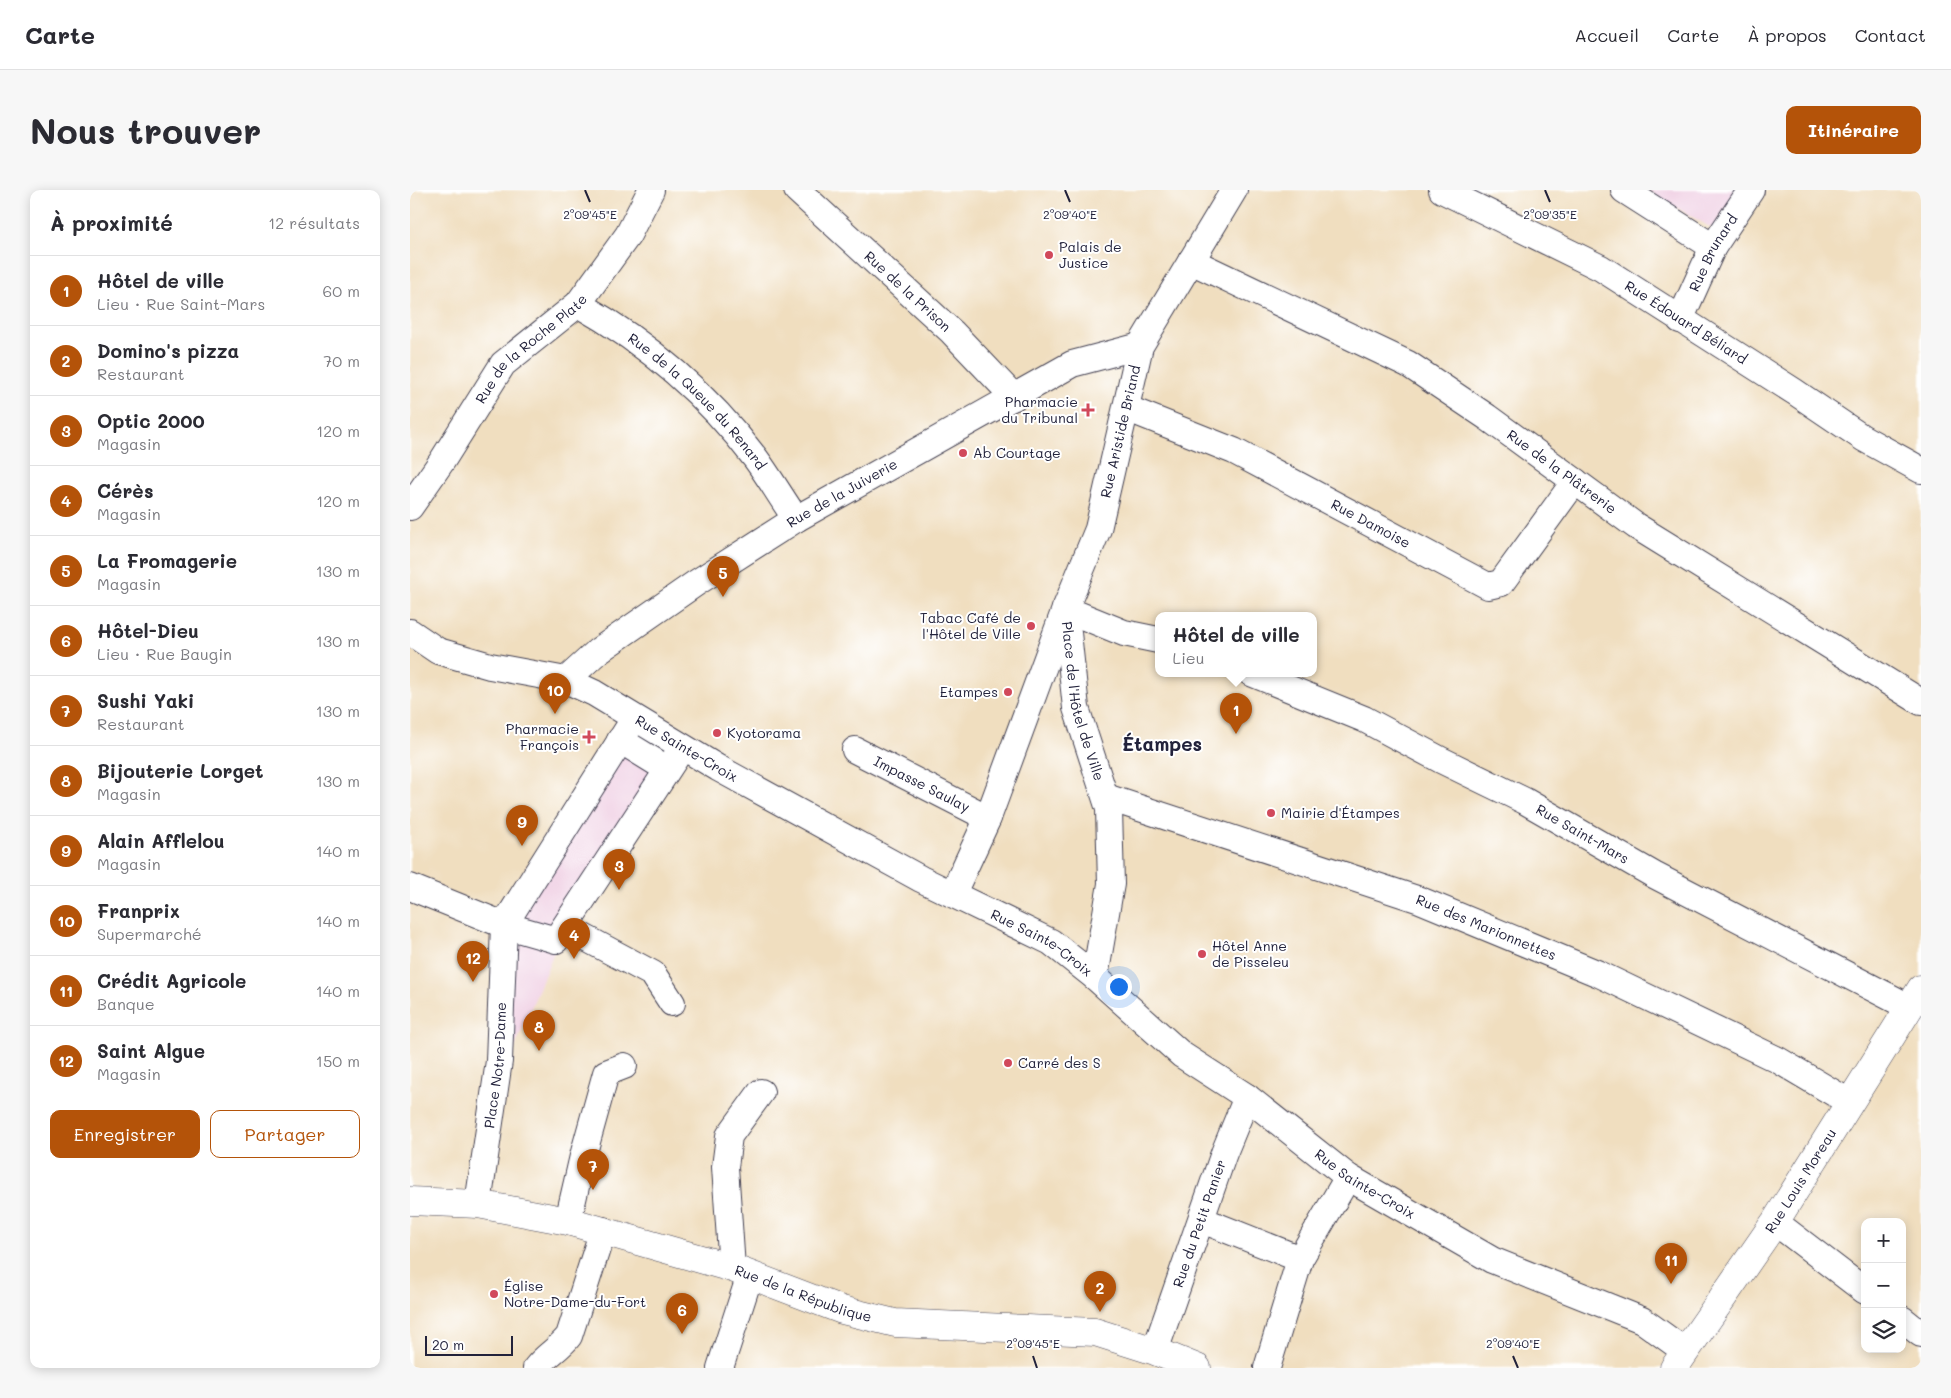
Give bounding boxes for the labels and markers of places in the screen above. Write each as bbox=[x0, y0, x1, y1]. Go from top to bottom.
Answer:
place label: Palais de Justice bbox=[1059, 237, 1122, 272]
marker: Palais de Justice bbox=[1043, 249, 1055, 261]
place label: Pharmacie du Tribunal bbox=[1001, 392, 1078, 427]
marker: Pharmacie du Tribunal bbox=[1082, 404, 1094, 416]
place label: Ab Courtage bbox=[973, 443, 1061, 462]
marker: Ab Courtage bbox=[957, 447, 969, 459]
pin: 5 bbox=[707, 556, 739, 597]
place label: Tabac Café de l'Hôtel de Ville bbox=[920, 608, 1021, 643]
marker: Tabac Café de l'Hôtel de Ville bbox=[1025, 620, 1037, 632]
pin: 10 bbox=[539, 673, 571, 714]
place label: Etampes bbox=[940, 682, 998, 701]
marker: Etampes bbox=[1002, 686, 1014, 698]
pin: 1 bbox=[1220, 693, 1252, 734]
place label: Pharmacie François bbox=[506, 719, 579, 754]
place label: Kyotorama bbox=[727, 723, 801, 742]
marker: Kyotorama bbox=[711, 727, 723, 739]
marker: Pharmacie François bbox=[583, 731, 595, 743]
place label: Mairie d'Étampes bbox=[1281, 803, 1400, 822]
pin: 9 bbox=[506, 805, 538, 846]
marker: Mairie d'Étampes bbox=[1265, 807, 1277, 819]
pin: 3 bbox=[603, 849, 635, 890]
pin: 4 bbox=[558, 918, 590, 959]
place label: Hôtel Anne de Pisseleu bbox=[1212, 936, 1289, 971]
pin: 12 bbox=[457, 941, 489, 982]
marker: Hôtel Anne de Pisseleu bbox=[1196, 948, 1208, 960]
pin: 8 bbox=[523, 1010, 555, 1051]
place label: Carré des S bbox=[1018, 1053, 1101, 1072]
marker: Carré des S bbox=[1002, 1057, 1014, 1069]
pin: 7 bbox=[577, 1149, 609, 1190]
pin: 11 bbox=[1655, 1243, 1687, 1284]
pin: 2 bbox=[1084, 1271, 1116, 1312]
place label: Église Notre-Dame-du-Fort bbox=[504, 1276, 646, 1311]
marker: Église Notre-Dame-du-Fort bbox=[488, 1288, 500, 1300]
pin: 6 bbox=[666, 1293, 698, 1334]

